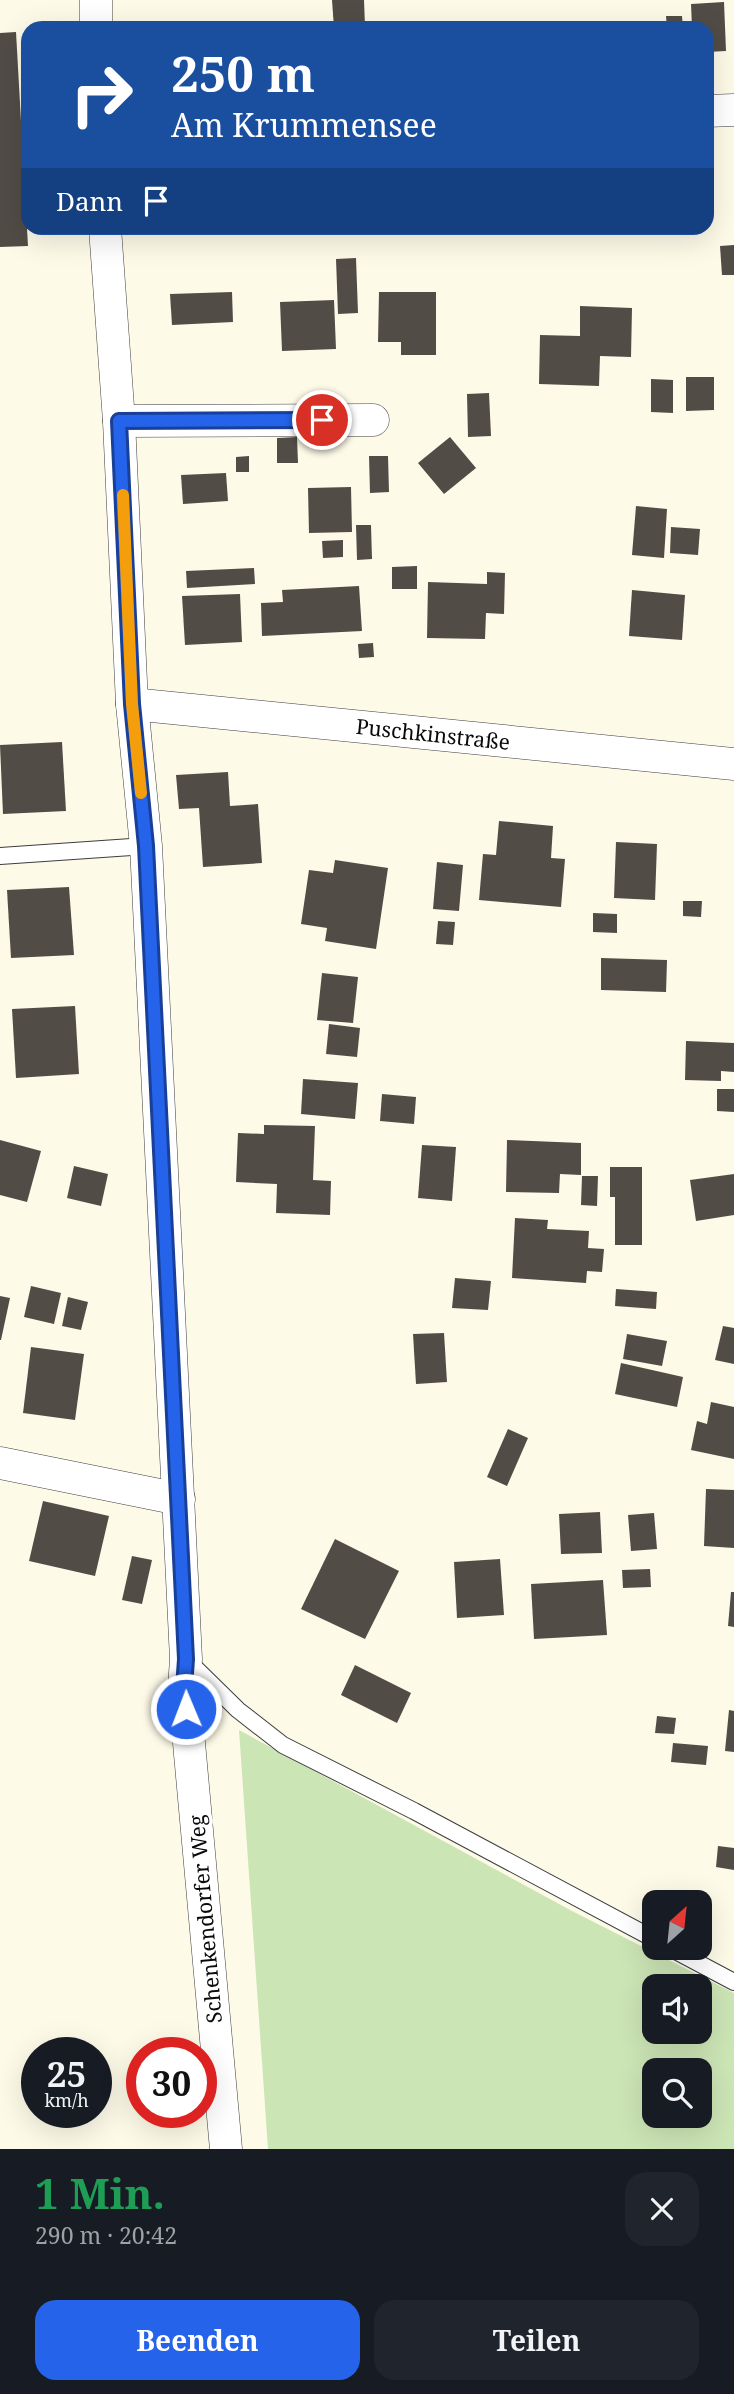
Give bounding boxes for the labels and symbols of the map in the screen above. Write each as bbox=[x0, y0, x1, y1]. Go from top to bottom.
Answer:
pin bbox=[292, 390, 352, 450]
street label: Puschkinstraße bbox=[355, 712, 511, 756]
position arrow bbox=[149, 1672, 223, 1746]
street label: Schenkendorfer Weg bbox=[182, 1813, 228, 2024]
north arrow bbox=[642, 1890, 712, 1960]
speed limit sign: 30 bbox=[126, 2037, 217, 2128]

